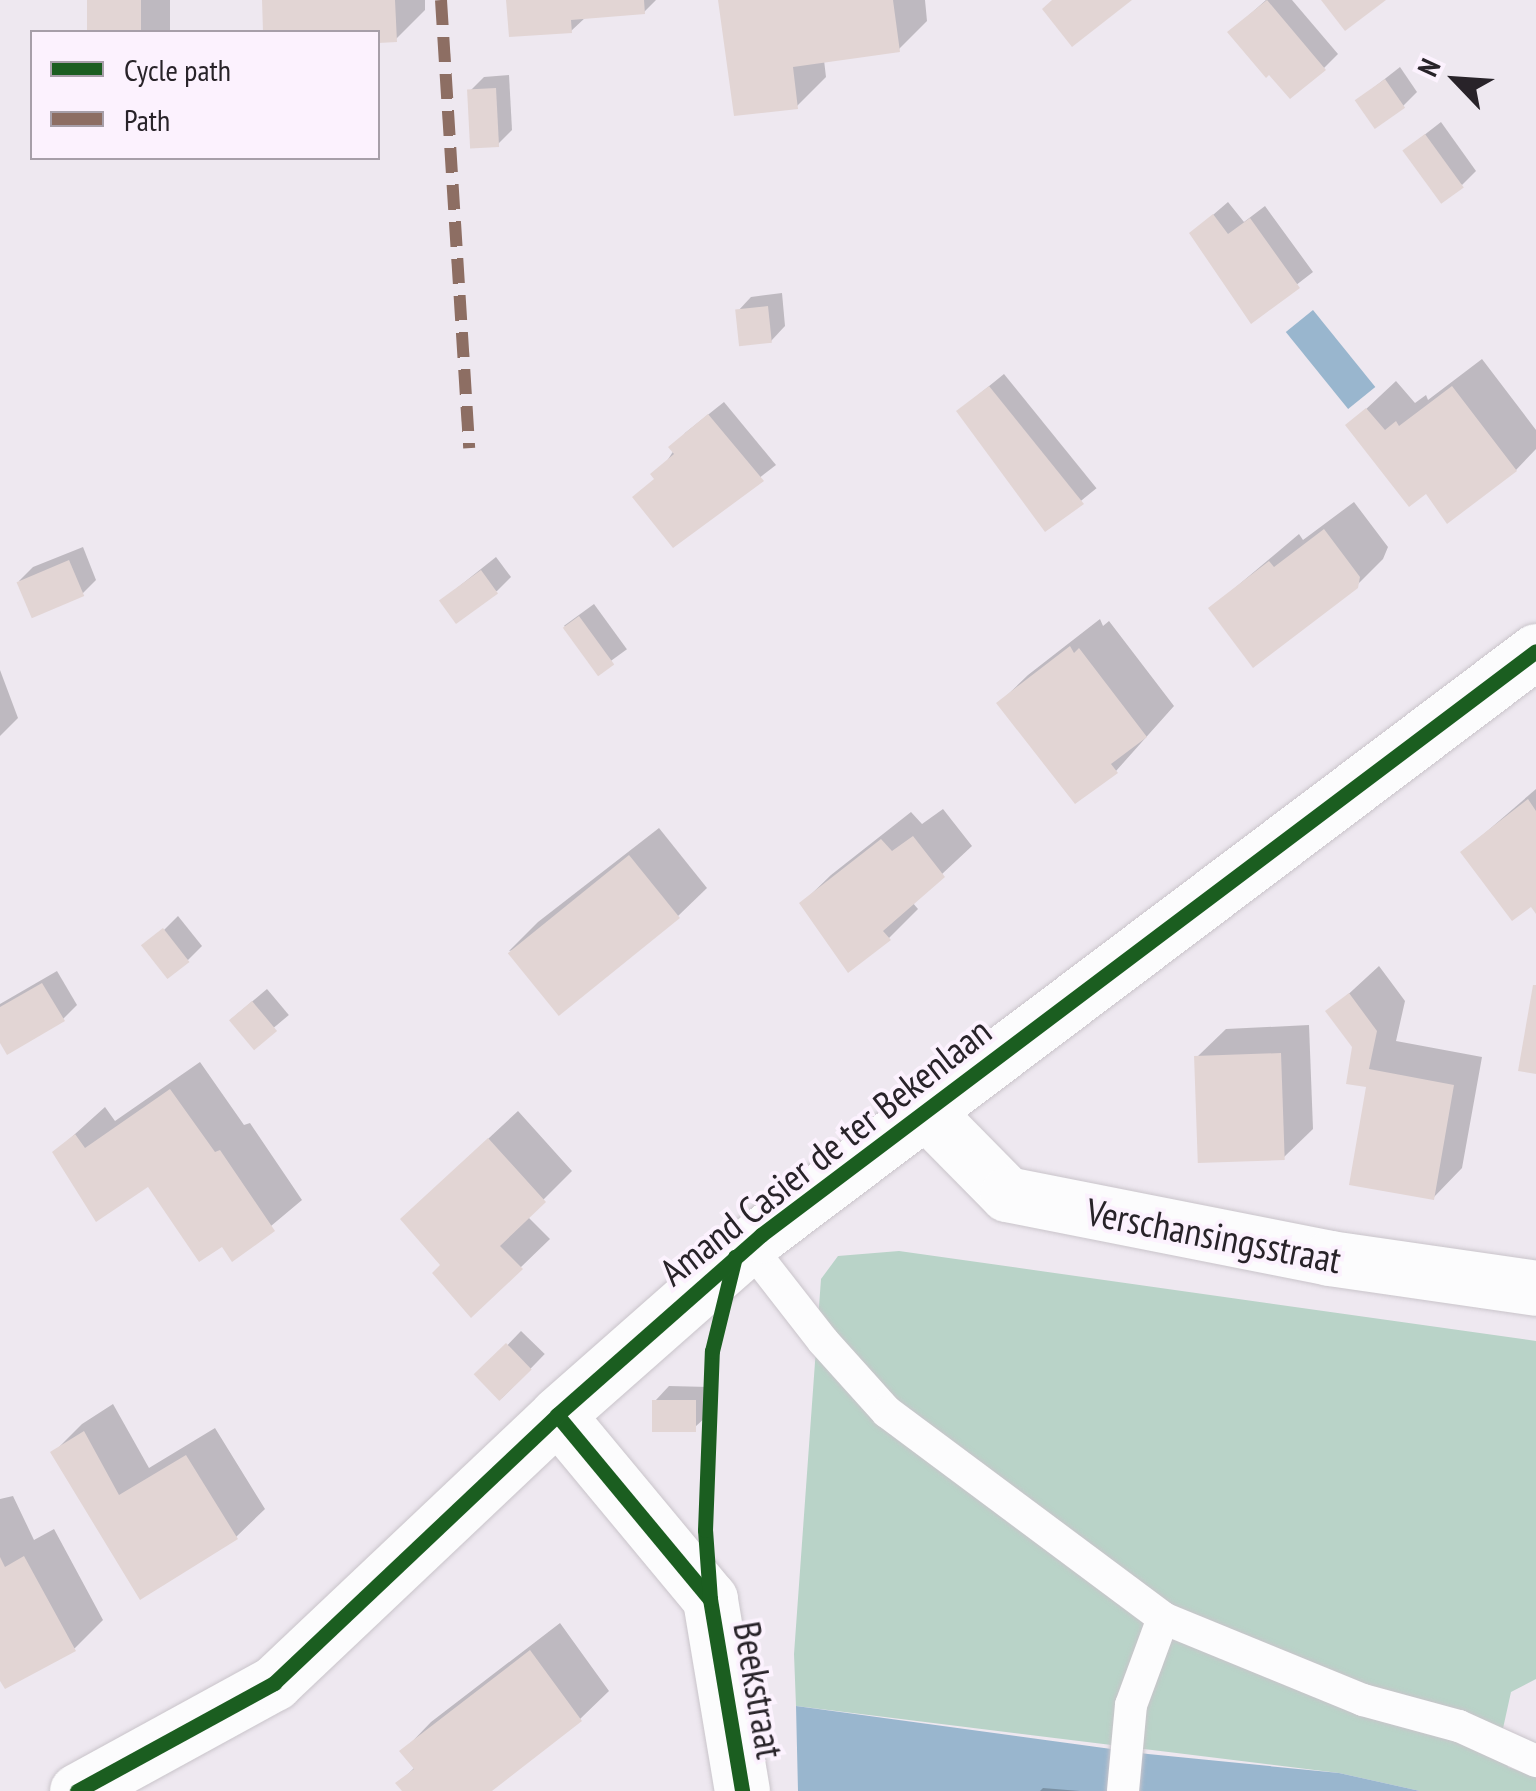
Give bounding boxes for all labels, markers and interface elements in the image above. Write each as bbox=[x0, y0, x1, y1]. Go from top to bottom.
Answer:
legend bbox=[30, 30, 380, 160]
north arrow bbox=[1406, 30, 1506, 130]
text: Cycle path bbox=[124, 50, 231, 89]
text: N bbox=[1408, 52, 1448, 82]
text: Path bbox=[124, 100, 170, 139]
street label: Amand Casier de ter Bekenlaan bbox=[651, 1008, 999, 1294]
street label: Verschansingsstraat bbox=[1083, 1188, 1345, 1282]
street label: Beekstraat bbox=[725, 1618, 793, 1762]

